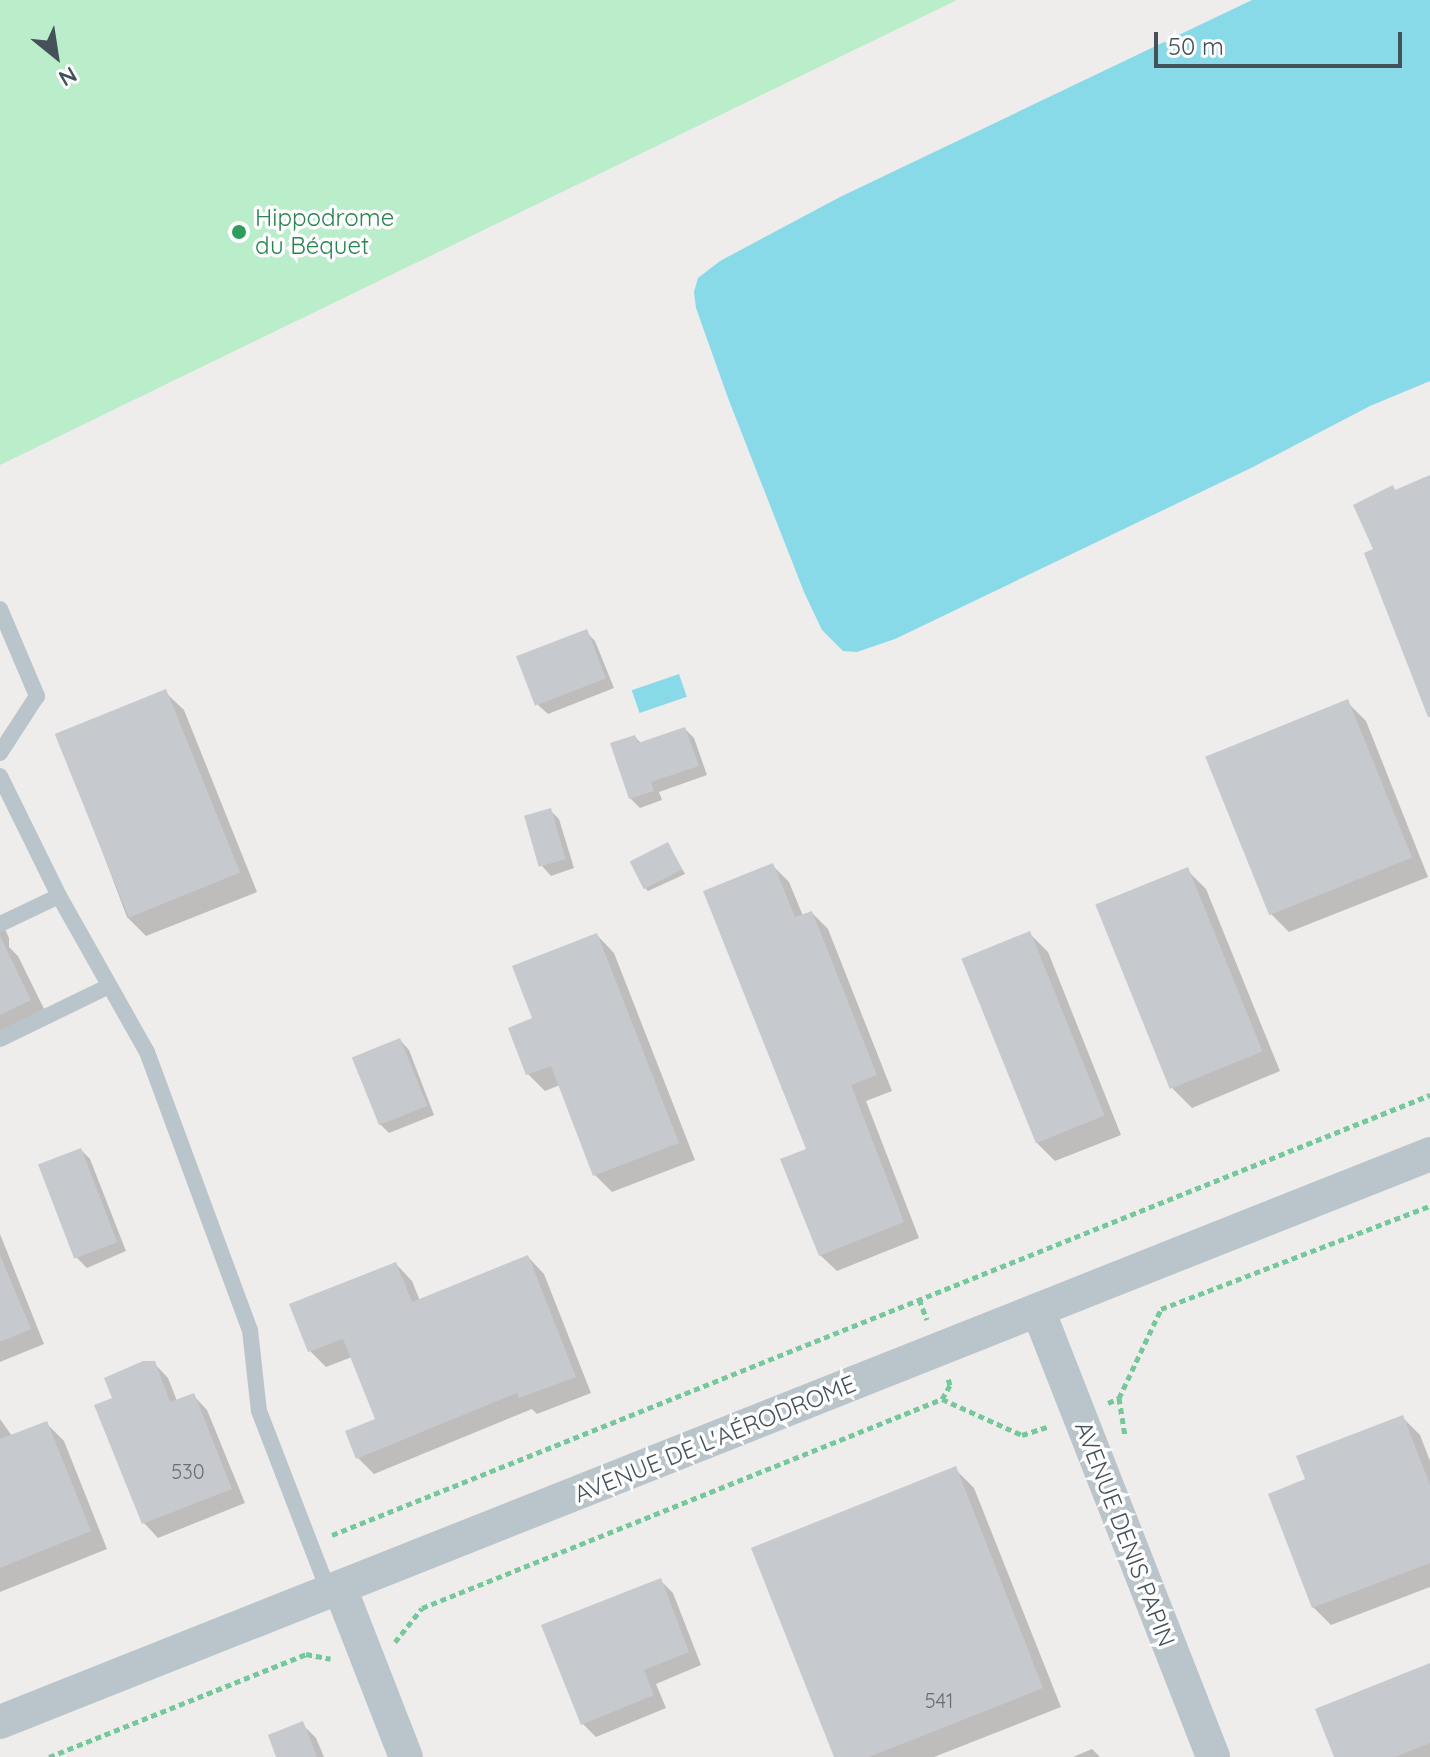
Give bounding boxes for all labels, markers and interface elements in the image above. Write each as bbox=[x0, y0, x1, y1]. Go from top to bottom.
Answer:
north arrow bbox=[16, 16, 96, 96]
scale bar bbox=[1158, 16, 1406, 66]
text: 50 m bbox=[1168, 31, 1224, 61]
text: N bbox=[54, 61, 82, 93]
place label: Hippodrome du Béquet bbox=[255, 204, 394, 260]
marker: Hippodrome du Béquet bbox=[230, 223, 248, 241]
street label: AVENUE DE L'AÉRODROME bbox=[570, 1369, 860, 1509]
street label: AVENUE DENIS PAPIN bbox=[1069, 1417, 1181, 1651]
house number: 530 bbox=[171, 1459, 205, 1483]
house number: 541 bbox=[925, 1688, 953, 1712]

